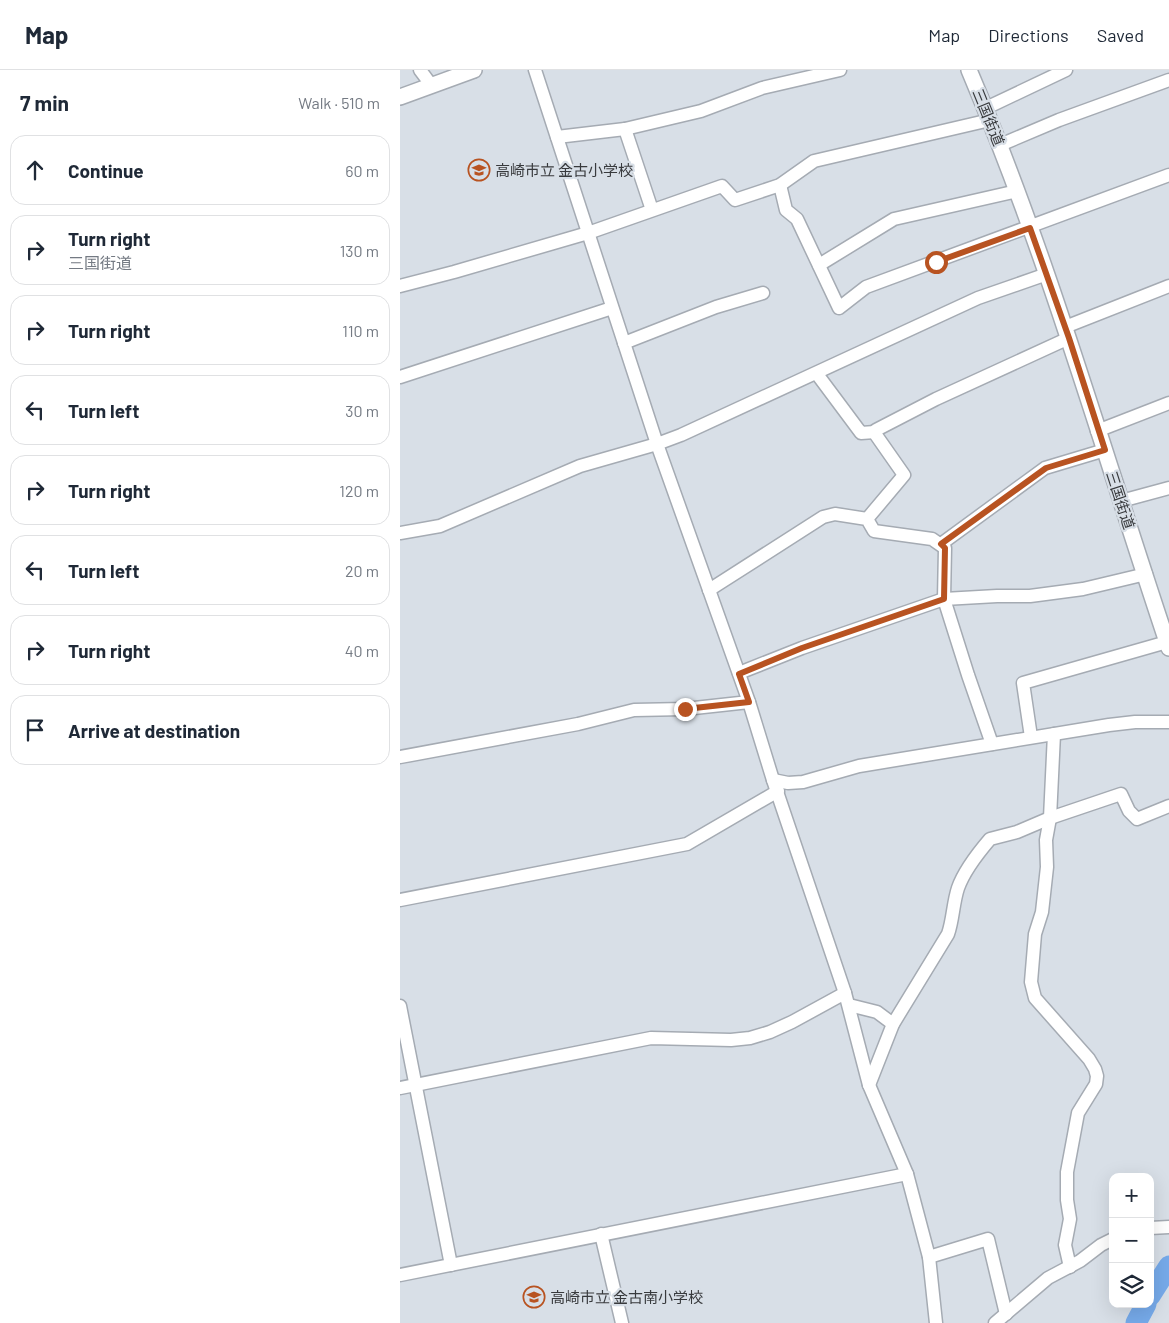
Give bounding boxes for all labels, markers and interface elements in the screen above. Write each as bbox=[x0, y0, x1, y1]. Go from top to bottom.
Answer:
text: Map bbox=[25, 20, 68, 49]
text: Map bbox=[928, 24, 960, 46]
text: Directions bbox=[988, 24, 1069, 46]
text: Saved bbox=[1097, 24, 1144, 46]
street label: 三国街道 bbox=[969, 86, 1009, 148]
text: 7 min bbox=[20, 90, 69, 115]
text: Walk · 510 m bbox=[298, 93, 380, 112]
icon: ahead bbox=[21, 156, 49, 184]
school or university icon: 高崎市立 金古小学校 bbox=[467, 158, 491, 182]
text: Continue bbox=[68, 159, 144, 182]
text: 60 m bbox=[345, 161, 379, 180]
place label: 高崎市立 金古小学校 bbox=[495, 161, 633, 179]
text: Turn right bbox=[68, 227, 150, 250]
icon: right bbox=[21, 236, 49, 264]
text: 130 m bbox=[340, 241, 379, 260]
route start bbox=[925, 251, 948, 274]
text: 三国街道 bbox=[68, 253, 132, 272]
icon: right bbox=[21, 316, 49, 344]
text: Turn right bbox=[68, 319, 150, 342]
text: 110 m bbox=[342, 321, 379, 340]
icon: left bbox=[21, 396, 49, 424]
text: Turn left bbox=[68, 399, 139, 422]
text: 30 m bbox=[345, 401, 379, 420]
street label: 三国街道 bbox=[1103, 469, 1139, 531]
icon: right bbox=[21, 476, 49, 504]
text: Turn right bbox=[68, 479, 150, 502]
text: 120 m bbox=[339, 481, 379, 500]
icon: left bbox=[21, 556, 49, 584]
text: Turn left bbox=[68, 559, 139, 582]
text: 20 m bbox=[345, 561, 379, 580]
icon: right bbox=[21, 636, 49, 664]
text: Turn right bbox=[68, 639, 150, 662]
text: 40 m bbox=[345, 641, 379, 660]
route end bbox=[674, 698, 697, 721]
icon: arrive bbox=[21, 716, 49, 744]
text: Arrive at destination bbox=[68, 719, 240, 742]
map controls bbox=[1109, 1173, 1154, 1308]
button: + bbox=[1109, 1173, 1154, 1218]
button: − bbox=[1109, 1218, 1154, 1263]
button: layers bbox=[1109, 1263, 1154, 1308]
school or university icon: 高崎市立 金古南小学校 bbox=[522, 1285, 546, 1309]
place label: 高崎市立 金古南小学校 bbox=[550, 1288, 703, 1306]

